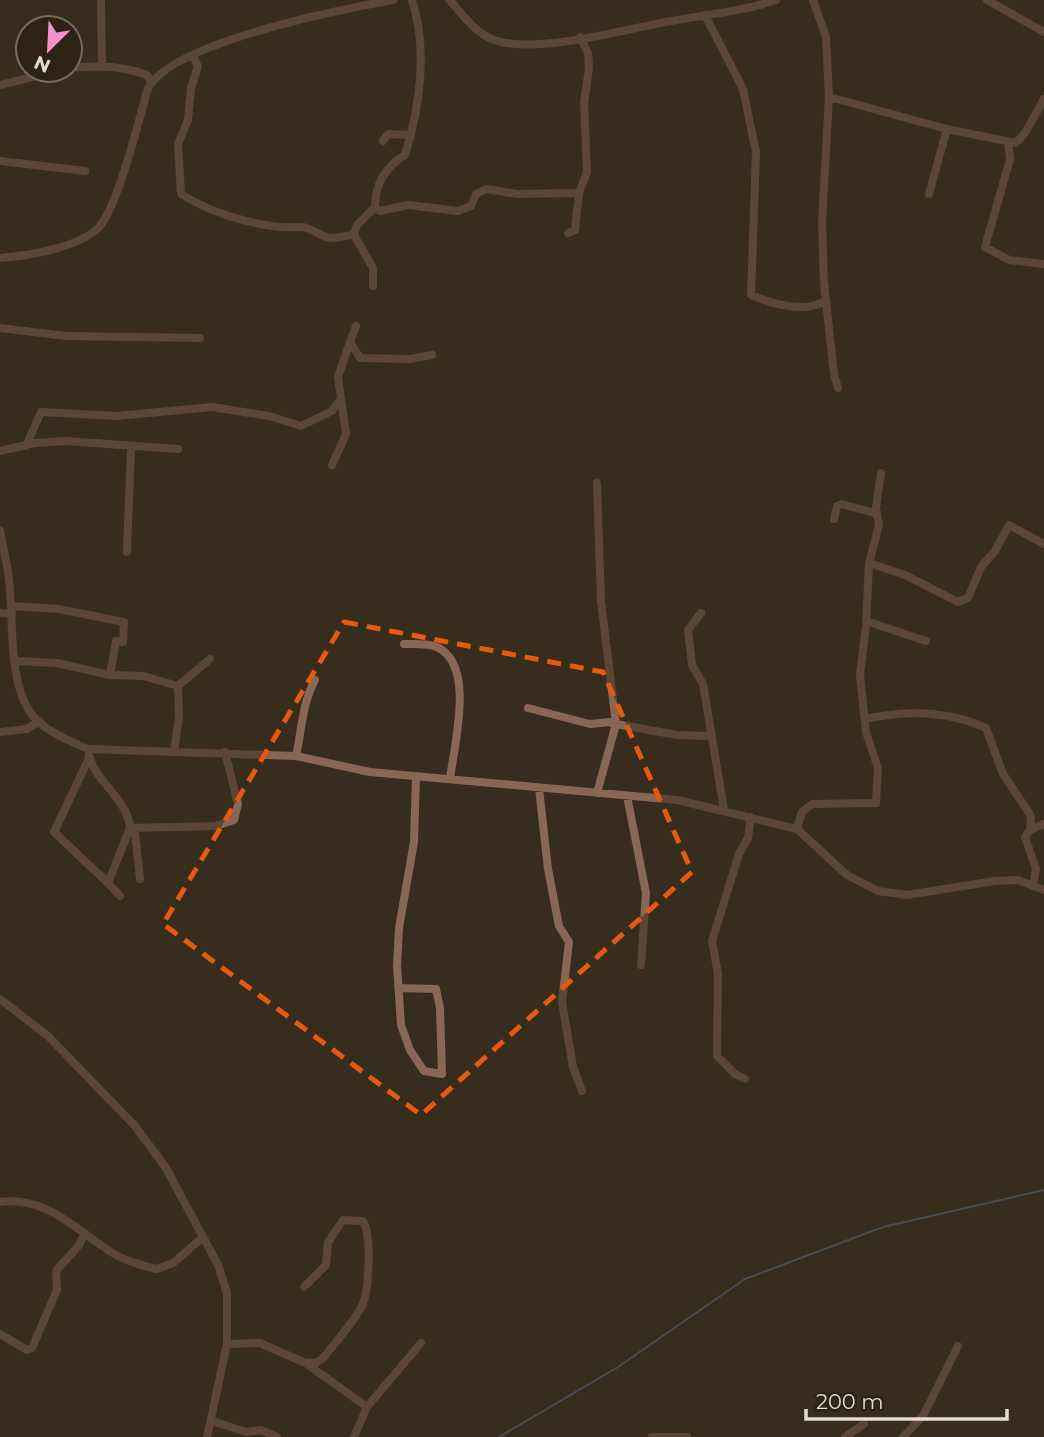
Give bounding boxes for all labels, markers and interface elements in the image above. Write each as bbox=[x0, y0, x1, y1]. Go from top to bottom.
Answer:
north arrow bbox=[14, 14, 84, 84]
text: N bbox=[31, 50, 54, 78]
scale bar bbox=[806, 1378, 1007, 1422]
text: 200 m bbox=[816, 1389, 883, 1414]

